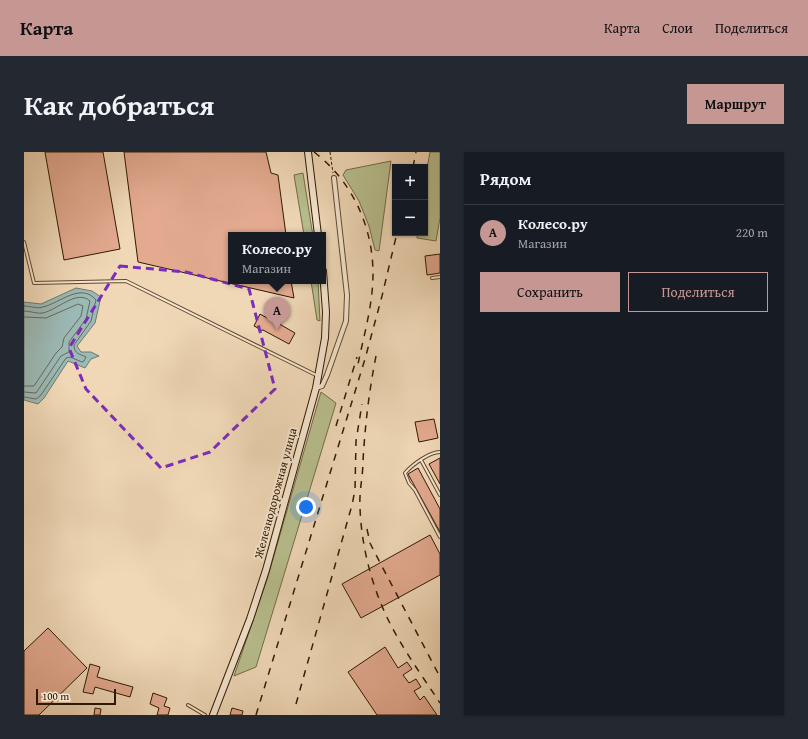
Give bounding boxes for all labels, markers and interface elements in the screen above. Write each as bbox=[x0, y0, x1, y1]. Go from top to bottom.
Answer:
text: Карта bbox=[20, 14, 73, 42]
text: Карта bbox=[604, 18, 640, 38]
text: Слои bbox=[662, 18, 693, 38]
text: Поделиться bbox=[715, 18, 788, 38]
text: Как добраться bbox=[24, 84, 214, 125]
button: Маршрут bbox=[687, 84, 784, 124]
map controls bbox=[392, 164, 428, 236]
button: + bbox=[392, 164, 428, 200]
text: Рядом bbox=[480, 166, 531, 191]
button: − bbox=[392, 200, 428, 236]
text: Колесо.ру bbox=[518, 213, 588, 234]
text: A bbox=[489, 223, 497, 242]
text: 220 m bbox=[736, 223, 768, 242]
popup bbox=[228, 232, 326, 284]
text: Магазин bbox=[518, 234, 567, 253]
text: Колесо.ру bbox=[242, 238, 312, 259]
text: Магазин bbox=[242, 259, 291, 278]
button: Сохранить bbox=[480, 272, 620, 312]
button: Поделиться bbox=[628, 272, 768, 312]
pin: A bbox=[264, 297, 290, 330]
street label: Железнодорожная улица bbox=[249, 426, 301, 561]
your location bbox=[296, 497, 316, 517]
scale bar bbox=[36, 687, 116, 706]
text: 100 m bbox=[42, 688, 69, 704]

